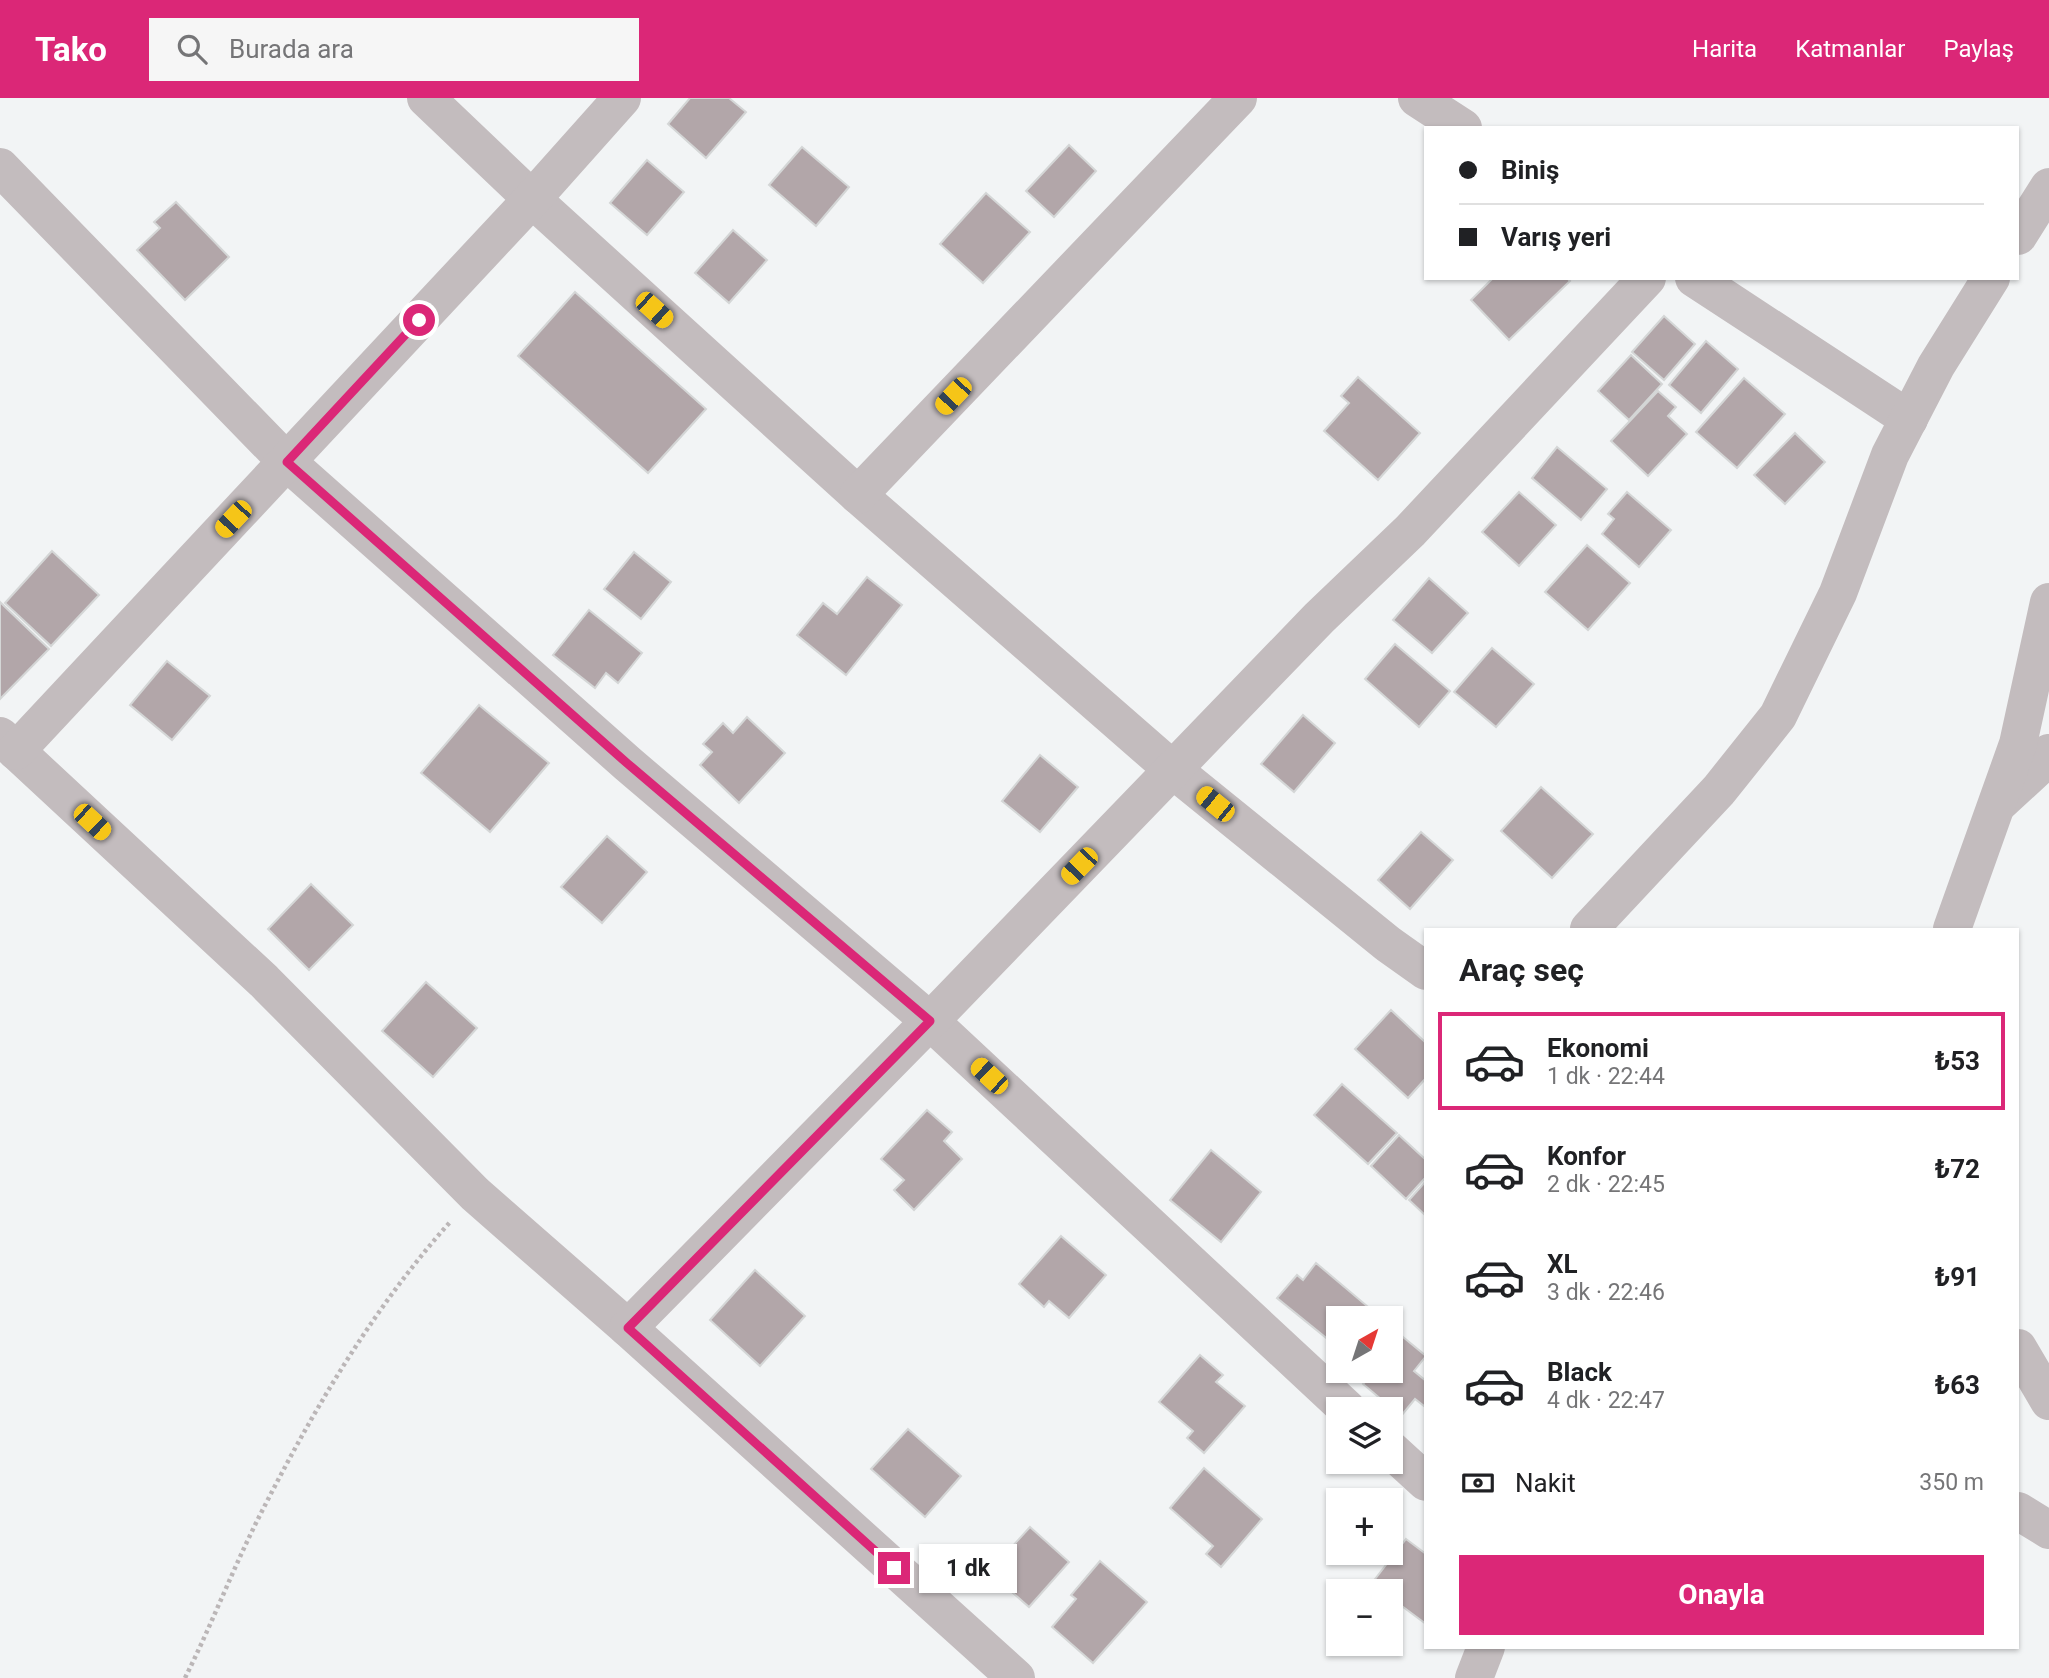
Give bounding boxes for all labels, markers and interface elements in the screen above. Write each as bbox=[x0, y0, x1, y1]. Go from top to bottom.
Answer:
search box bbox=[149, 18, 639, 81]
text: Tako bbox=[35, 30, 107, 69]
icon: search bbox=[173, 30, 211, 68]
text: Burada ara bbox=[229, 34, 354, 64]
text: Harita bbox=[1692, 35, 1757, 63]
text: Katmanlar bbox=[1795, 35, 1905, 63]
text: Paylaş bbox=[1943, 35, 2014, 63]
text: Biniş bbox=[1501, 155, 1559, 185]
text: Varış yeri bbox=[1501, 222, 1611, 252]
car bbox=[632, 288, 677, 332]
route start bbox=[403, 304, 435, 336]
car bbox=[931, 373, 976, 419]
car bbox=[211, 496, 256, 542]
car bbox=[1193, 783, 1238, 825]
car bbox=[70, 800, 115, 844]
car bbox=[1057, 844, 1102, 888]
text: Araç seç bbox=[1459, 951, 1584, 989]
icon: car bbox=[1463, 1030, 1526, 1093]
text: Ekonomi bbox=[1547, 1033, 1649, 1063]
text: ₺53 bbox=[1935, 1046, 1980, 1076]
car bbox=[967, 1054, 1012, 1098]
text: 1 dk · 22:44 bbox=[1547, 1063, 1665, 1090]
icon: car bbox=[1463, 1138, 1526, 1201]
text: Konfor bbox=[1547, 1141, 1626, 1171]
text: ₺72 bbox=[1935, 1154, 1980, 1184]
text: 2 dk · 22:45 bbox=[1547, 1171, 1665, 1198]
icon: car bbox=[1463, 1246, 1526, 1309]
text: XL bbox=[1547, 1249, 1578, 1279]
text: ₺91 bbox=[1935, 1262, 1980, 1292]
text: 3 dk · 22:46 bbox=[1547, 1279, 1665, 1306]
north arrow bbox=[1326, 1306, 1404, 1382]
map controls bbox=[1326, 1306, 1403, 1656]
icon: car bbox=[1463, 1354, 1526, 1417]
text: Black bbox=[1547, 1357, 1612, 1387]
text: ₺63 bbox=[1935, 1370, 1980, 1400]
text: 4 dk · 22:47 bbox=[1547, 1387, 1665, 1414]
button: layers bbox=[1326, 1397, 1403, 1474]
icon: cash bbox=[1459, 1464, 1497, 1502]
text: Nakit bbox=[1515, 1468, 1576, 1498]
text: 350 m bbox=[1919, 1469, 1984, 1496]
button: + bbox=[1326, 1488, 1403, 1565]
callout: 1 dk bbox=[918, 1544, 1016, 1592]
route end bbox=[878, 1552, 910, 1584]
text: 1 dk bbox=[946, 1555, 990, 1582]
button: Onayla bbox=[1459, 1555, 1984, 1635]
button: − bbox=[1326, 1579, 1403, 1656]

